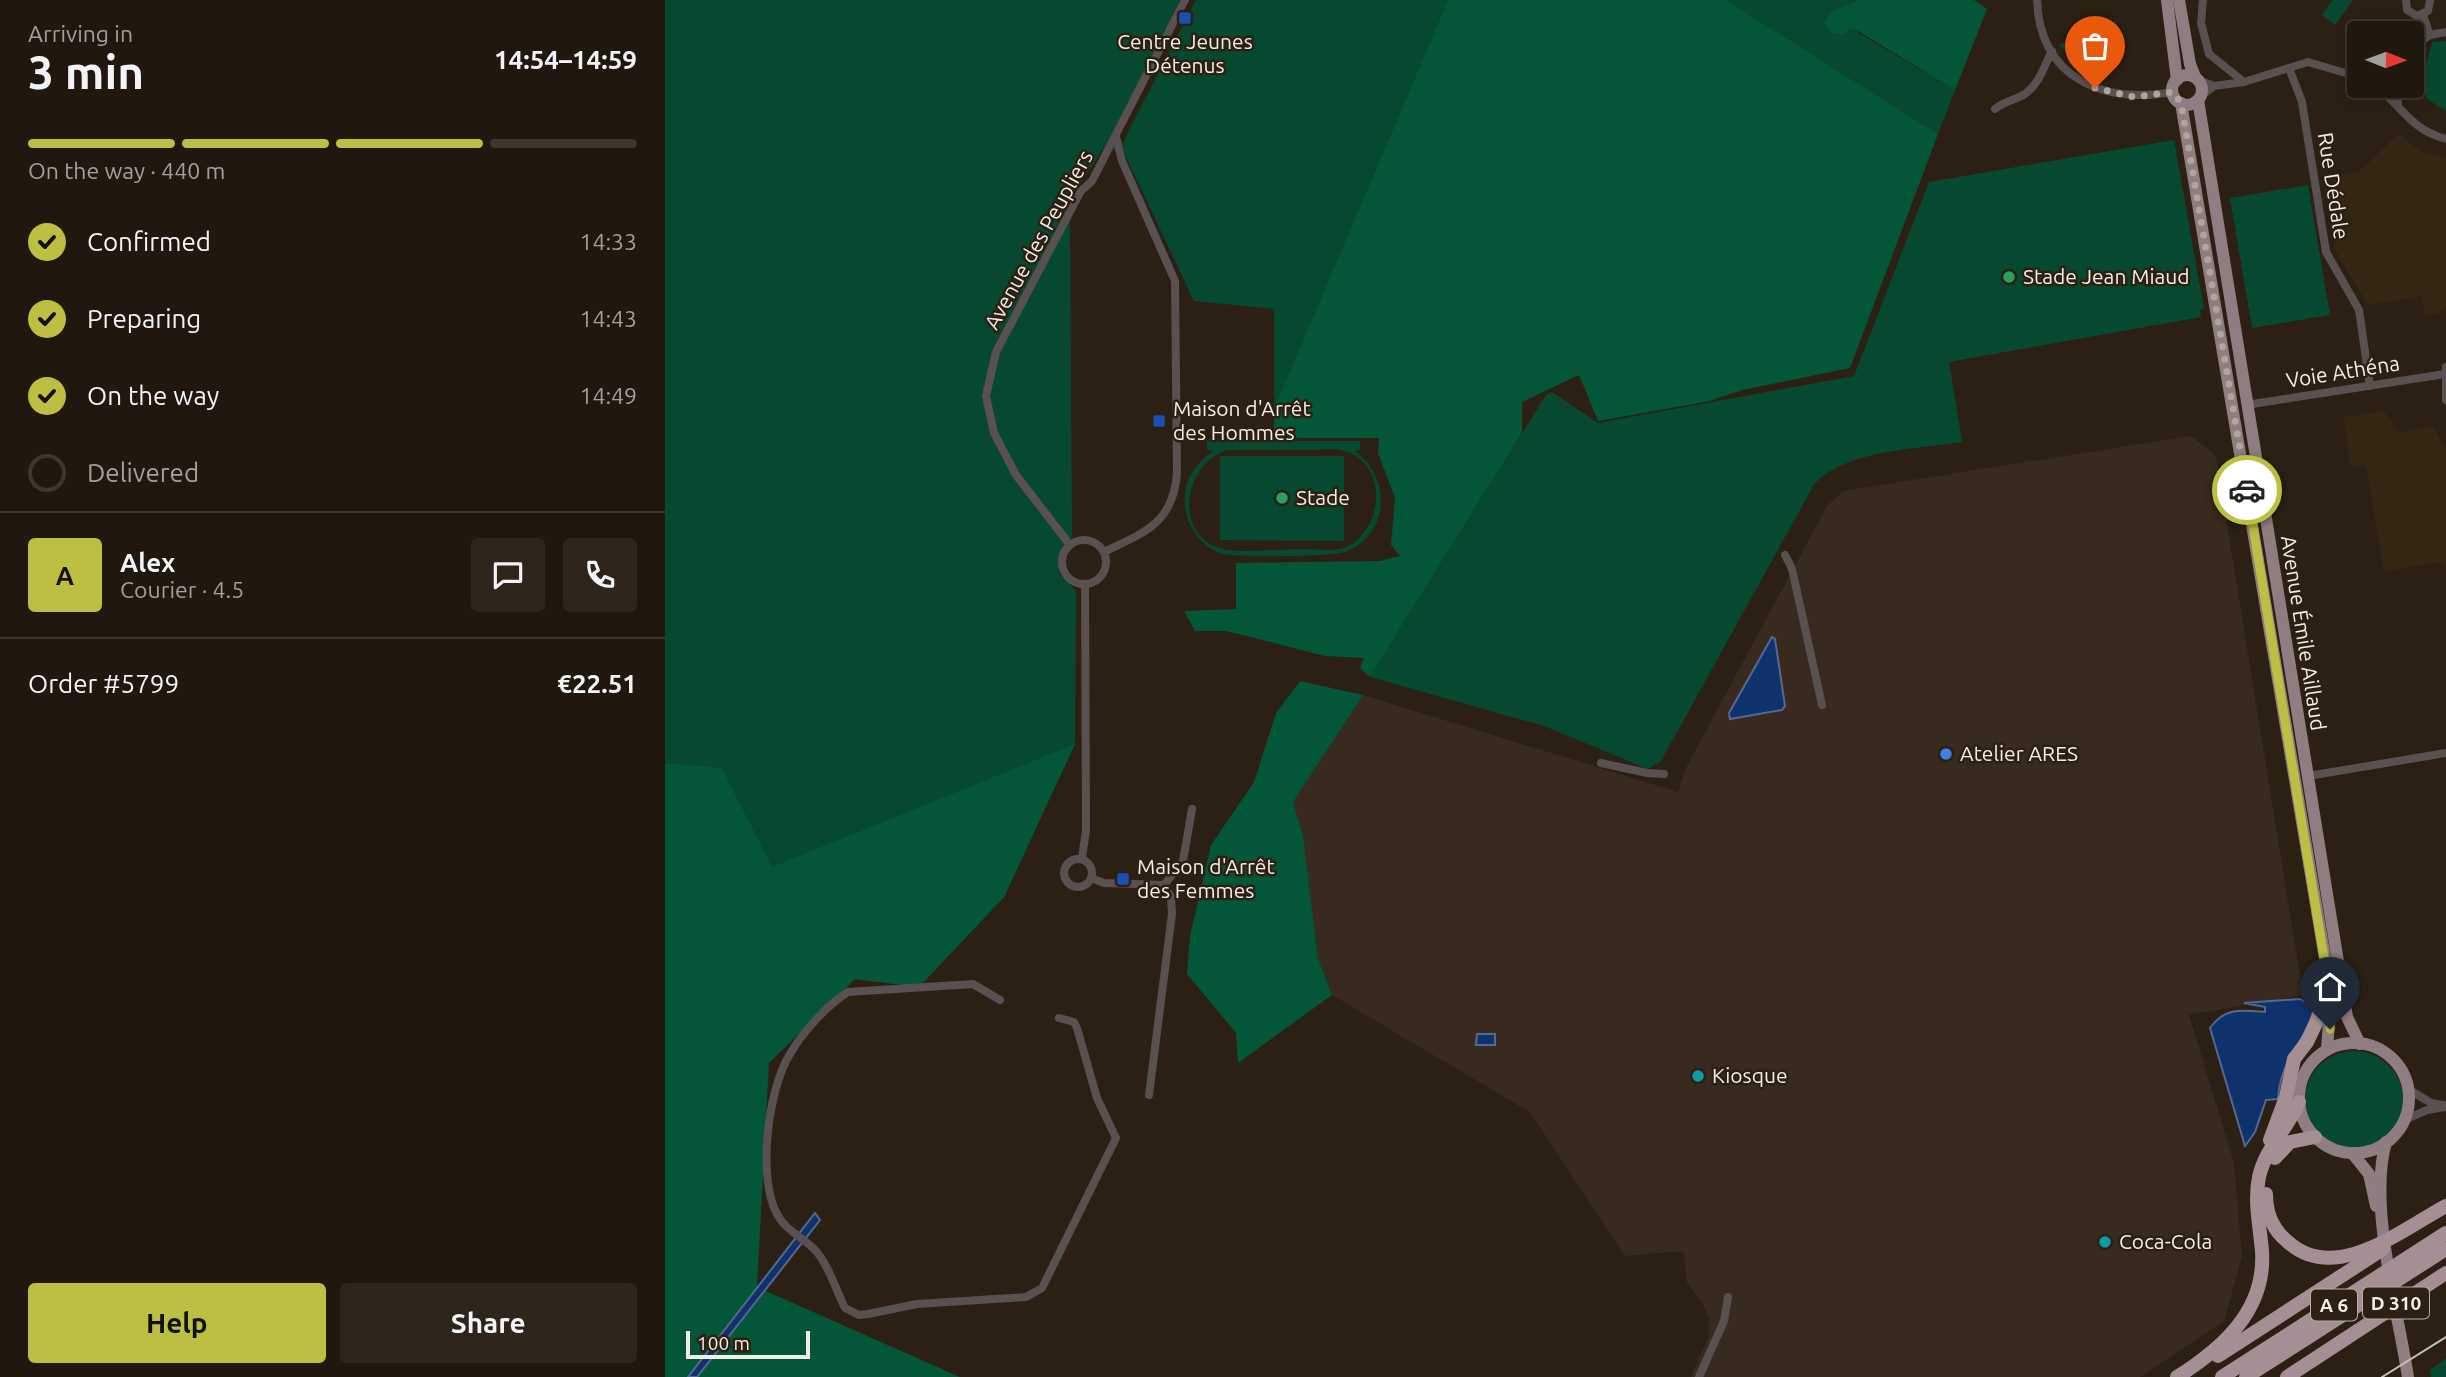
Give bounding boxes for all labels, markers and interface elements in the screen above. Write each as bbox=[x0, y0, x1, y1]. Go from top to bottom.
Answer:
marker: Centre Jeunes Détenus bbox=[1177, 10, 1193, 26]
pin bbox=[2065, 16, 2125, 88]
text: Arriving in bbox=[28, 21, 133, 46]
north arrow bbox=[2347, 21, 2424, 98]
map controls bbox=[2347, 21, 2424, 98]
icon: bag bbox=[2076, 27, 2114, 65]
place label: Centre Jeunes Détenus bbox=[1117, 29, 1253, 77]
text: 14:54–14:59 bbox=[494, 45, 637, 74]
text: 3 min bbox=[28, 46, 144, 98]
street label: Rue Dédale bbox=[2314, 131, 2354, 241]
street label: Avenue des Peupliers bbox=[979, 146, 1097, 333]
text: On the way · 440 m bbox=[28, 158, 225, 183]
icon: check bbox=[28, 223, 66, 261]
text: Confirmed bbox=[87, 227, 211, 256]
text: 14:33 bbox=[579, 229, 637, 254]
place label: Stade Jean Miaud bbox=[2023, 264, 2190, 288]
marker: Stade Jean Miaud bbox=[2001, 269, 2017, 285]
icon: check bbox=[28, 300, 66, 338]
text: Preparing bbox=[87, 304, 201, 333]
text: 14:43 bbox=[579, 306, 637, 331]
street label: Voie Athéna bbox=[2284, 350, 2401, 392]
icon: check bbox=[28, 377, 66, 415]
text: On the way bbox=[87, 381, 219, 410]
text: 14:49 bbox=[579, 383, 637, 408]
place label: Maison d'Arrêt des Hommes bbox=[1173, 396, 1311, 444]
marker: Maison d'Arrêt des Hommes bbox=[1151, 413, 1167, 429]
courier bbox=[2212, 455, 2282, 525]
text: Delivered bbox=[87, 458, 199, 487]
icon: car bbox=[2228, 471, 2266, 509]
place label: Stade bbox=[1296, 485, 1350, 509]
marker: Stade bbox=[1274, 490, 1290, 506]
street label: Avenue Émile Aillaud bbox=[2277, 534, 2331, 732]
button: chat bbox=[471, 538, 545, 612]
button: phone bbox=[563, 538, 637, 612]
text: Alex bbox=[120, 548, 175, 577]
text: A bbox=[56, 561, 74, 590]
text: Courier · 4.5 bbox=[120, 577, 244, 602]
text: Order #5799 bbox=[28, 669, 179, 698]
text: €22.51 bbox=[557, 669, 637, 698]
place label: Atelier ARES bbox=[1960, 741, 2078, 765]
marker: Atelier ARES bbox=[1938, 746, 1954, 762]
place label: Maison d'Arrêt des Femmes bbox=[1137, 854, 1275, 902]
marker: Maison d'Arrêt des Femmes bbox=[1115, 871, 1131, 887]
pin bbox=[2300, 957, 2360, 1029]
icon: home bbox=[2311, 968, 2349, 1006]
place label: Kiosque bbox=[1712, 1063, 1788, 1087]
marker: Kiosque bbox=[1690, 1068, 1706, 1084]
place label: Coca-Cola bbox=[2119, 1229, 2212, 1253]
marker: Coca-Cola bbox=[2097, 1234, 2113, 1250]
button: Help bbox=[28, 1283, 326, 1363]
button: Share bbox=[340, 1283, 637, 1363]
road number: D 310 bbox=[2363, 1288, 2429, 1318]
road number: A 6 bbox=[2311, 1289, 2357, 1320]
scale bar bbox=[686, 1328, 810, 1360]
text: 100 m bbox=[697, 1332, 750, 1354]

